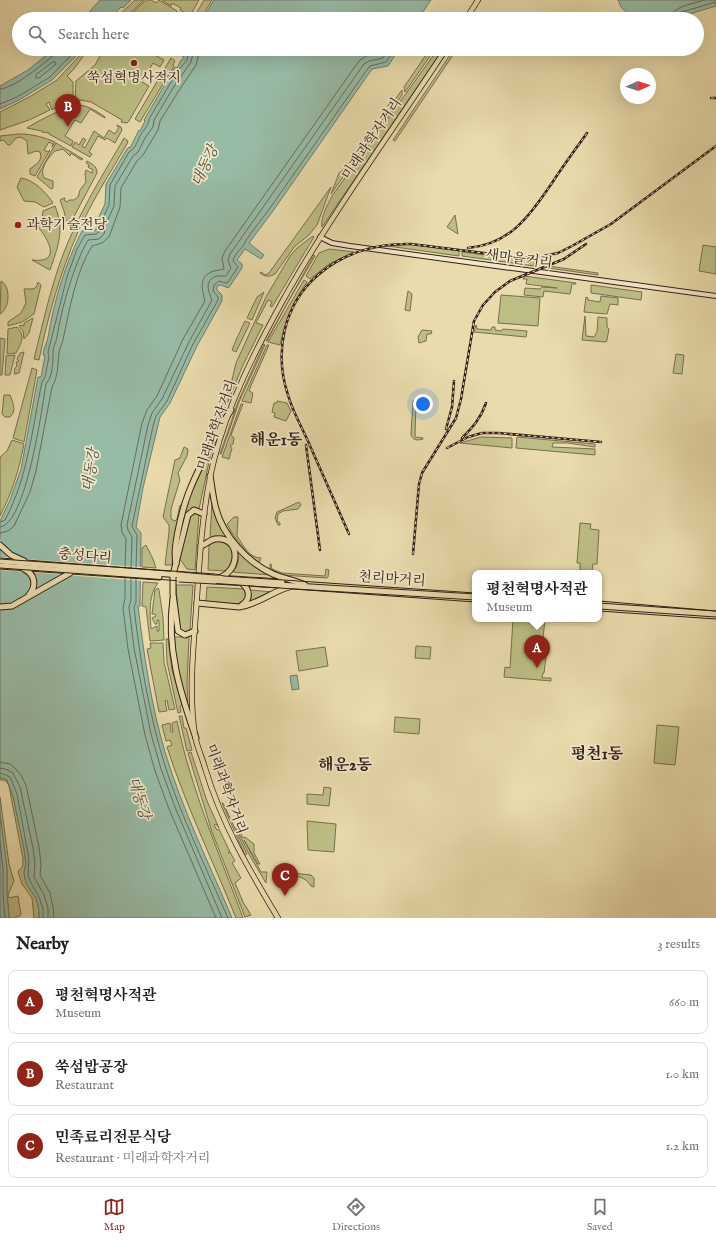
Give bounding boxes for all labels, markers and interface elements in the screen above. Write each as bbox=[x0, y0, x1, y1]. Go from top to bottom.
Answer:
search box bbox=[12, 12, 704, 56]
icon: search bbox=[26, 23, 48, 45]
text: Search here bbox=[58, 25, 129, 44]
marker: 쑥섬혁명사적지 bbox=[129, 58, 139, 68]
north arrow bbox=[620, 68, 656, 104]
place label: 쑥섬혁명사적지 bbox=[87, 69, 181, 87]
pin: B bbox=[55, 94, 81, 127]
street label: 미래과학자거리 bbox=[338, 95, 406, 183]
water label: 대동강 bbox=[187, 140, 224, 190]
place label: 과학기술전당 bbox=[26, 216, 108, 234]
marker: 과학기술전당 bbox=[13, 220, 23, 230]
street label: 새마을거리 bbox=[484, 245, 554, 273]
street label: 미래과학자거리 bbox=[193, 377, 241, 473]
your location bbox=[413, 394, 433, 414]
district label: 해운1동 bbox=[250, 430, 303, 451]
water label: 대동강 bbox=[78, 445, 104, 493]
street label: 충성다리 bbox=[57, 545, 113, 567]
street label: 천리마거리 bbox=[358, 568, 426, 590]
popup bbox=[472, 570, 602, 622]
text: 평천혁명사적관 bbox=[486, 580, 588, 599]
text: Museum bbox=[486, 599, 532, 616]
pin: A bbox=[524, 635, 550, 668]
street label: 미래과학자거리 bbox=[201, 741, 251, 837]
district label: 평천1동 bbox=[571, 744, 624, 765]
district label: 해운2동 bbox=[318, 755, 372, 776]
water label: 대동강 bbox=[124, 774, 155, 824]
pin: C bbox=[272, 863, 298, 896]
text: Nearby bbox=[16, 934, 69, 955]
text: 3 results bbox=[658, 936, 700, 953]
text: 평천혁명사적관 bbox=[55, 986, 156, 1005]
text: A bbox=[26, 994, 34, 1011]
text: 660 m bbox=[669, 994, 699, 1011]
text: Museum bbox=[55, 1005, 101, 1022]
text: 쑥섬밥공장 bbox=[55, 1058, 127, 1077]
text: B bbox=[26, 1066, 34, 1083]
text: 1.0 km bbox=[665, 1066, 699, 1083]
text: Restaurant bbox=[55, 1077, 114, 1094]
text: 민족료리전문식당 bbox=[55, 1128, 171, 1147]
text: C bbox=[25, 1138, 35, 1155]
text: 1.2 km bbox=[665, 1138, 699, 1155]
text: Restaurant · 미래과학자거리 bbox=[55, 1150, 210, 1167]
tab: Map bbox=[103, 1196, 125, 1234]
tab: Directions bbox=[332, 1196, 380, 1234]
tab: Saved bbox=[587, 1196, 613, 1234]

